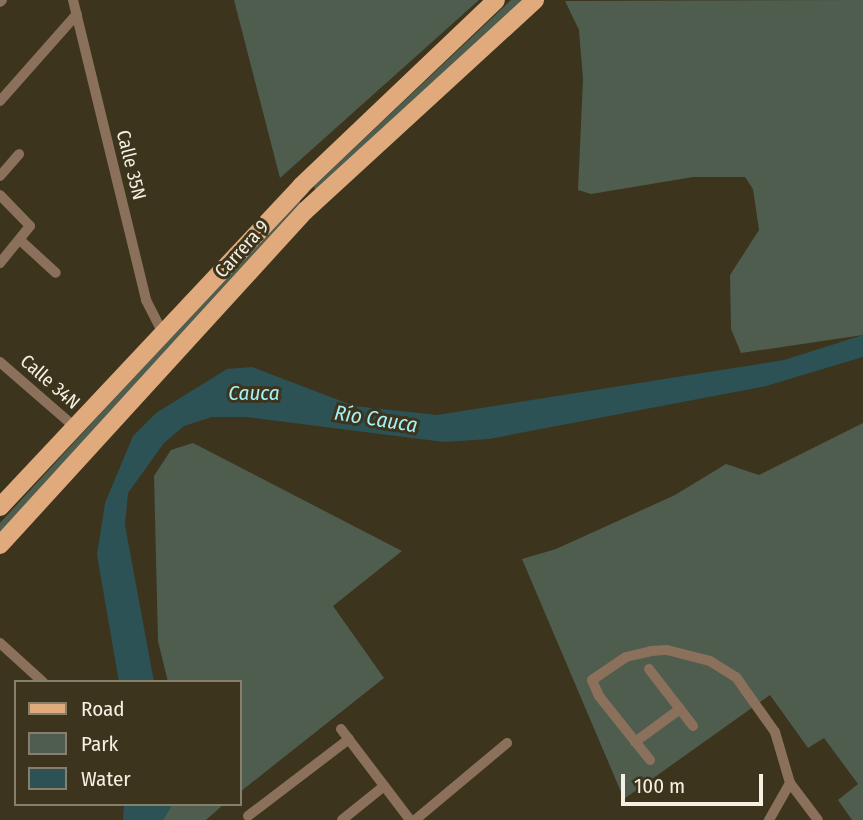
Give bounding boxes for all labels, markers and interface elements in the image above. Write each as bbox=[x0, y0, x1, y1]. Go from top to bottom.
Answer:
street label: Calle 35N bbox=[111, 128, 151, 202]
street label: Carrera 9 bbox=[210, 215, 274, 283]
street label: Calle 34N bbox=[16, 350, 84, 414]
water label: Cauca bbox=[228, 380, 280, 406]
water label: Río Cauca bbox=[333, 400, 419, 438]
legend bbox=[14, 680, 242, 806]
text: Road bbox=[81, 696, 125, 722]
text: Park bbox=[81, 731, 118, 757]
scale bar bbox=[625, 760, 767, 804]
text: Water bbox=[81, 766, 131, 792]
text: 100 m bbox=[634, 773, 685, 799]

